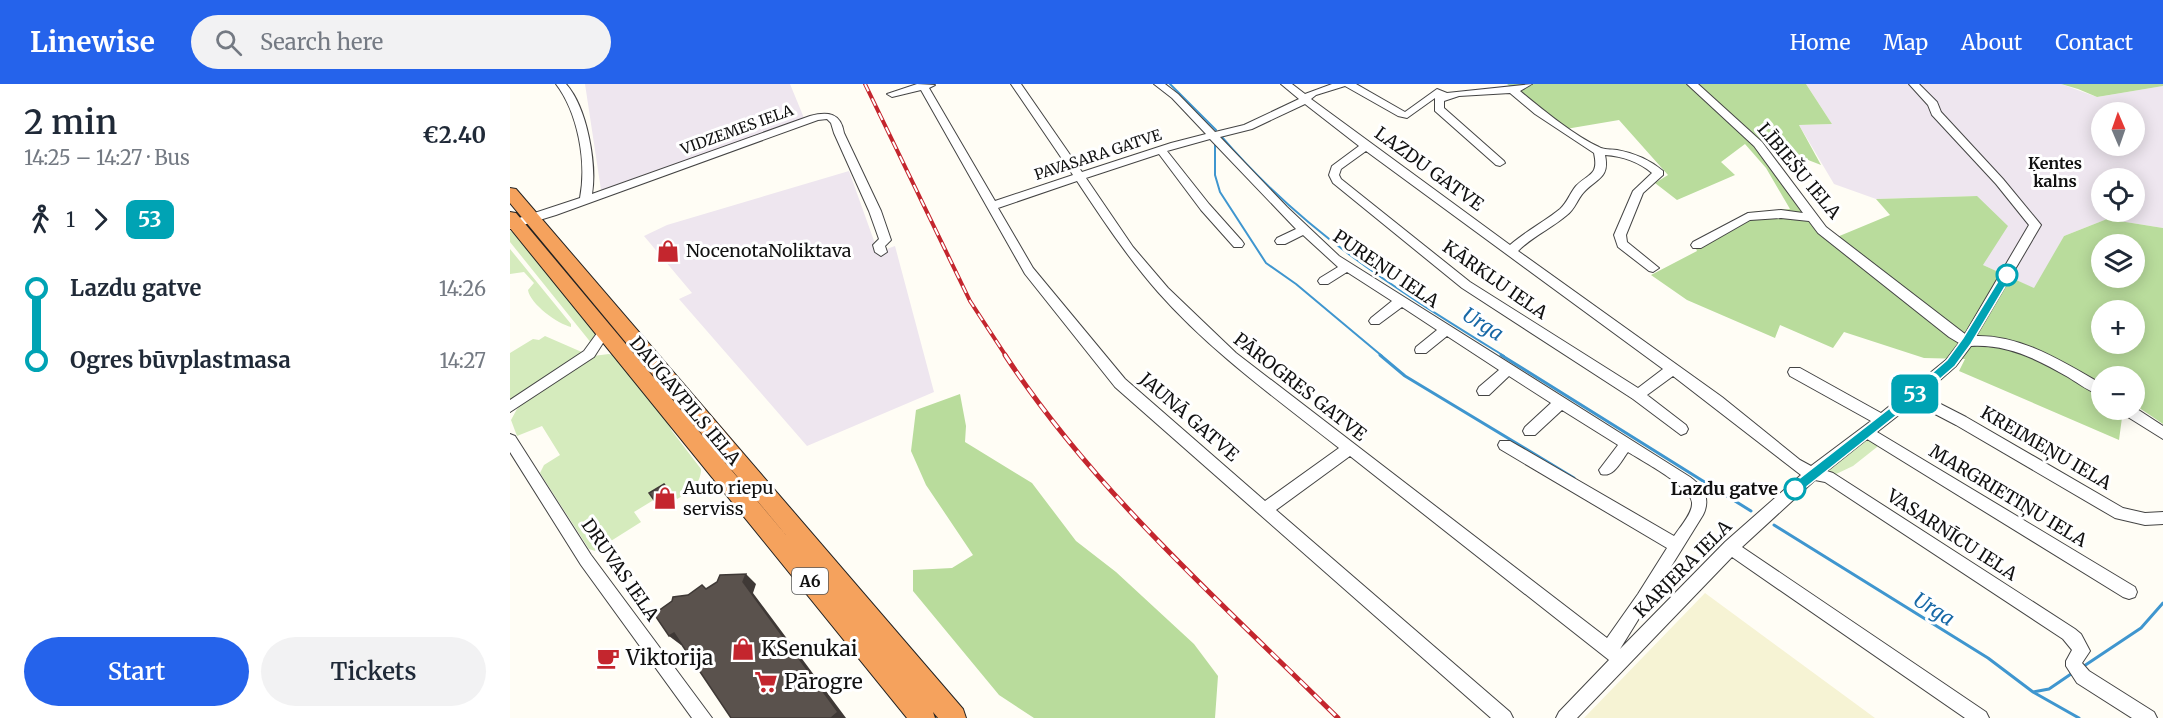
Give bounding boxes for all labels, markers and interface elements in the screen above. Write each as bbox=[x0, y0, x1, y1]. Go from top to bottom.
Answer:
search box bbox=[191, 15, 611, 69]
text: Linewise bbox=[30, 24, 155, 60]
icon: search bbox=[212, 26, 245, 59]
text: Search here bbox=[260, 28, 383, 56]
text: Home bbox=[1790, 29, 1850, 56]
text: Map bbox=[1883, 29, 1928, 56]
text: About bbox=[1961, 29, 2022, 56]
text: Contact bbox=[2055, 29, 2133, 56]
street label: VIDZEMES IELA bbox=[677, 100, 796, 159]
text: 2 min bbox=[24, 102, 117, 143]
north arrow bbox=[2091, 102, 2145, 156]
map controls bbox=[2091, 102, 2145, 420]
street label: LĪBIEŠU IELA bbox=[1753, 118, 1846, 224]
text: €2.40 bbox=[422, 121, 486, 149]
street label: LAZDU GATVE bbox=[1370, 121, 1489, 216]
street label: PAVASARA GATVE bbox=[1032, 125, 1164, 184]
text: 14:25 – 14:27 · Bus bbox=[24, 145, 190, 170]
district label: Ķentes kalns bbox=[2028, 153, 2082, 191]
button: locate bbox=[2091, 168, 2145, 222]
icon: walk bbox=[24, 203, 57, 236]
icon: forward bbox=[84, 203, 117, 236]
text: 53 bbox=[138, 206, 162, 233]
text: 1 bbox=[66, 207, 75, 232]
street label: PUREŅU IELA bbox=[1329, 225, 1444, 313]
button: layers bbox=[2091, 234, 2145, 288]
street label: KĀRKLU IELA bbox=[1438, 235, 1552, 324]
shop icon: NocenotaNoliktava bbox=[655, 238, 681, 264]
place label: NocenotaNoliktava bbox=[686, 239, 852, 262]
unlabelled marker bbox=[1996, 264, 2018, 286]
text: Lazdu gatve bbox=[70, 274, 201, 302]
text: 14:26 bbox=[439, 276, 486, 301]
button: + bbox=[2091, 300, 2145, 354]
water label: Urga bbox=[1458, 301, 1508, 346]
street label: PĀROGRES GATVE bbox=[1229, 328, 1372, 446]
street label: DAUGAVPILS IELA bbox=[625, 332, 746, 470]
text: Ogres būvplastmasa bbox=[70, 346, 291, 374]
text: 14:27 bbox=[440, 348, 486, 373]
button: − bbox=[2091, 366, 2145, 420]
street label: JAUNĀ GATVE bbox=[1134, 367, 1244, 466]
line badge: 53 bbox=[1888, 374, 1942, 414]
text: 53 bbox=[1903, 381, 1927, 408]
street label: KREIMEŅU IELA bbox=[1977, 401, 2116, 495]
street label: MARGRIETIŅU IELA bbox=[1925, 439, 2092, 552]
place label: Auto riepu serviss bbox=[682, 476, 774, 520]
place label: Lazdu gatve bbox=[1670, 477, 1778, 500]
marker: Lazdu gatve bbox=[1784, 478, 1806, 500]
street label: VASARNĪCU IELA bbox=[1882, 483, 2022, 585]
shop icon: Auto riepu serviss bbox=[652, 485, 678, 511]
street label: DRUVAS IELA bbox=[577, 514, 664, 625]
street label: KARJERA IELA bbox=[1629, 515, 1737, 622]
road number: A6 bbox=[792, 568, 828, 594]
water label: Urga bbox=[1909, 586, 1959, 631]
place label: KSenukai bbox=[761, 635, 858, 662]
shop icon: KSenukai bbox=[730, 636, 756, 662]
button: Start bbox=[24, 637, 249, 706]
button: Tickets bbox=[261, 637, 486, 706]
place label: Viktorija bbox=[625, 644, 713, 671]
cafe icon: Viktorija bbox=[595, 645, 621, 671]
place label: Pārogre bbox=[784, 668, 863, 695]
supermarket icon: Pārogre bbox=[753, 669, 779, 695]

